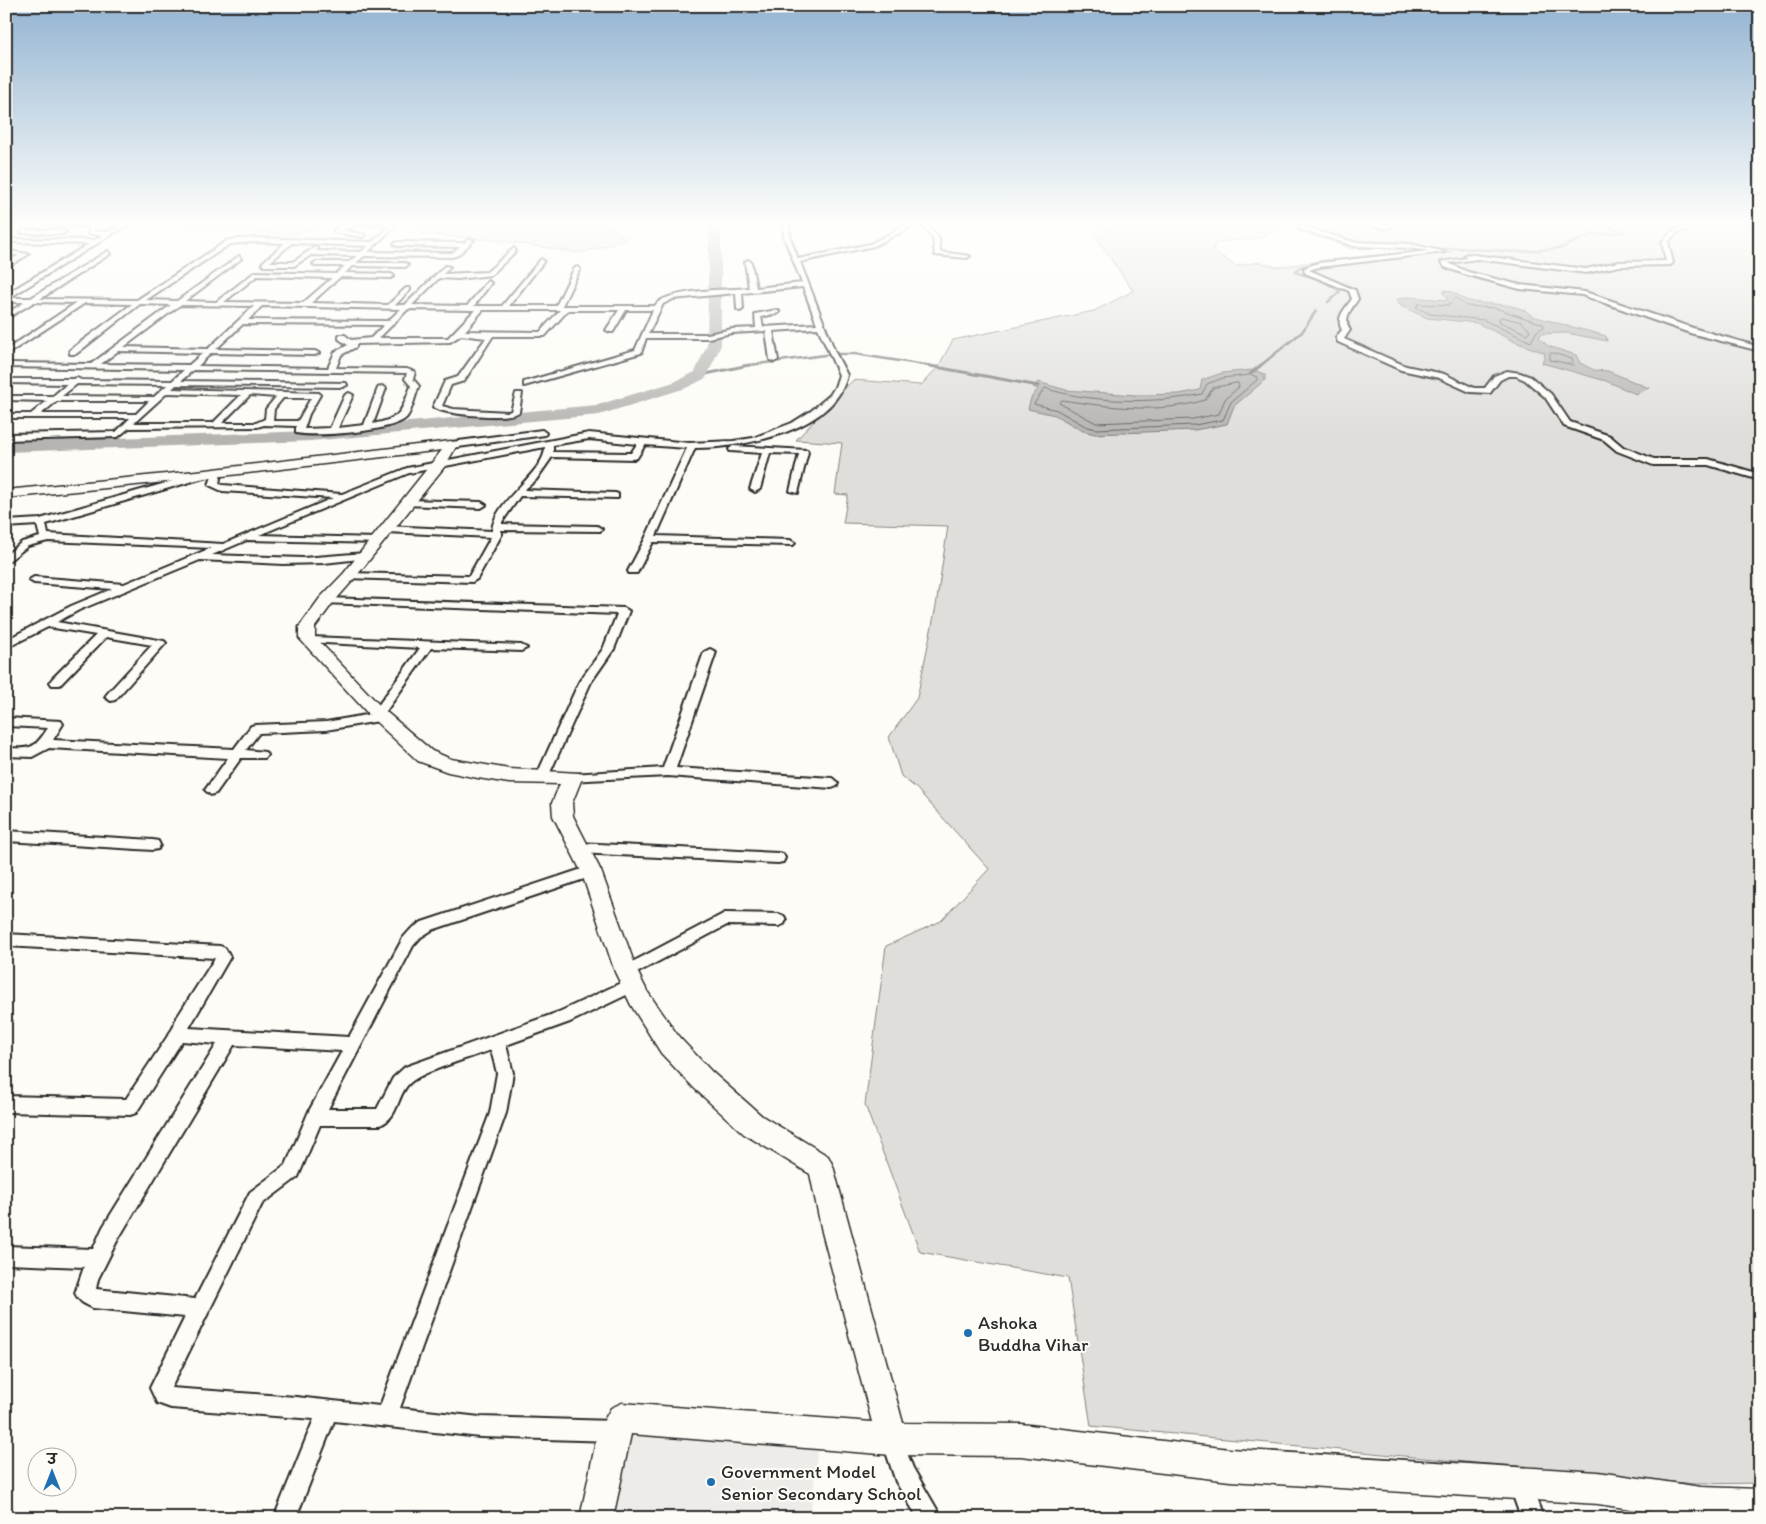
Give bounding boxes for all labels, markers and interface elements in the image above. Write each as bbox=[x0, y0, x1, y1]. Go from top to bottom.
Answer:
place label: Ashoka Buddha Vihar bbox=[978, 1311, 1089, 1356]
marker: Ashoka Buddha Vihar bbox=[962, 1327, 974, 1339]
north arrow bbox=[28, 1446, 78, 1496]
text: उ bbox=[45, 1451, 58, 1468]
place label: Government Model Senior Secondary School bbox=[721, 1460, 922, 1505]
marker: Government Model Senior Secondary School bbox=[705, 1476, 717, 1488]

